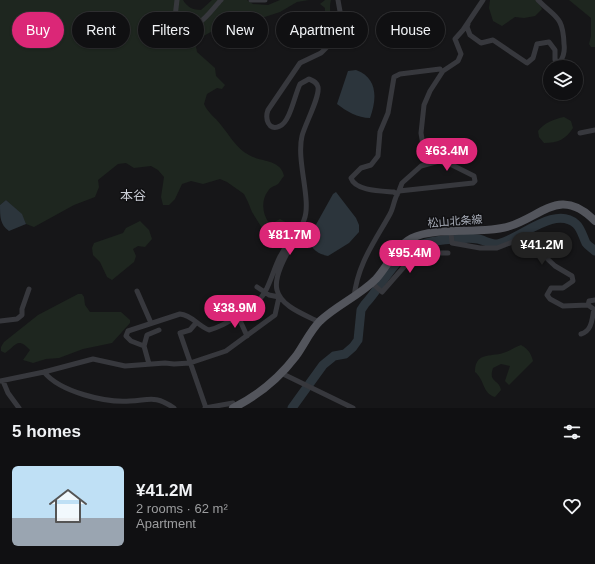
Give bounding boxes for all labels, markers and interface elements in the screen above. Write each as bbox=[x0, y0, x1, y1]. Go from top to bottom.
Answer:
chip: Buy bbox=[12, 12, 64, 48]
chip: Rent bbox=[72, 12, 130, 48]
chip: Filters bbox=[138, 12, 204, 48]
chip: New bbox=[212, 12, 268, 48]
chip: Apartment bbox=[276, 12, 368, 48]
chip: House bbox=[376, 12, 445, 48]
map controls bbox=[543, 60, 583, 100]
button: layers bbox=[543, 60, 583, 100]
pin: ¥63.4M bbox=[414, 138, 480, 172]
text: ¥63.4M bbox=[425, 143, 469, 158]
district label: 本谷 bbox=[120, 188, 146, 203]
street label: 松山北条線 bbox=[427, 213, 483, 229]
pin: ¥81.7M bbox=[257, 222, 323, 256]
text: ¥81.7M bbox=[268, 227, 312, 242]
pin: ¥41.2M bbox=[509, 232, 575, 266]
text: ¥41.2M bbox=[520, 237, 564, 252]
pin: ¥95.4M bbox=[377, 240, 443, 274]
text: ¥95.4M bbox=[388, 245, 432, 260]
pin: ¥38.9M bbox=[202, 295, 268, 329]
text: ¥38.9M bbox=[213, 300, 257, 315]
icon: filters bbox=[561, 421, 583, 443]
text: 5 homes bbox=[12, 422, 81, 441]
text: ¥41.2M bbox=[136, 481, 193, 500]
icon: home bbox=[44, 482, 92, 530]
icon: heart bbox=[561, 495, 583, 517]
text: 2 rooms · 62 m² bbox=[136, 501, 228, 516]
text: Apartment bbox=[136, 516, 196, 531]

